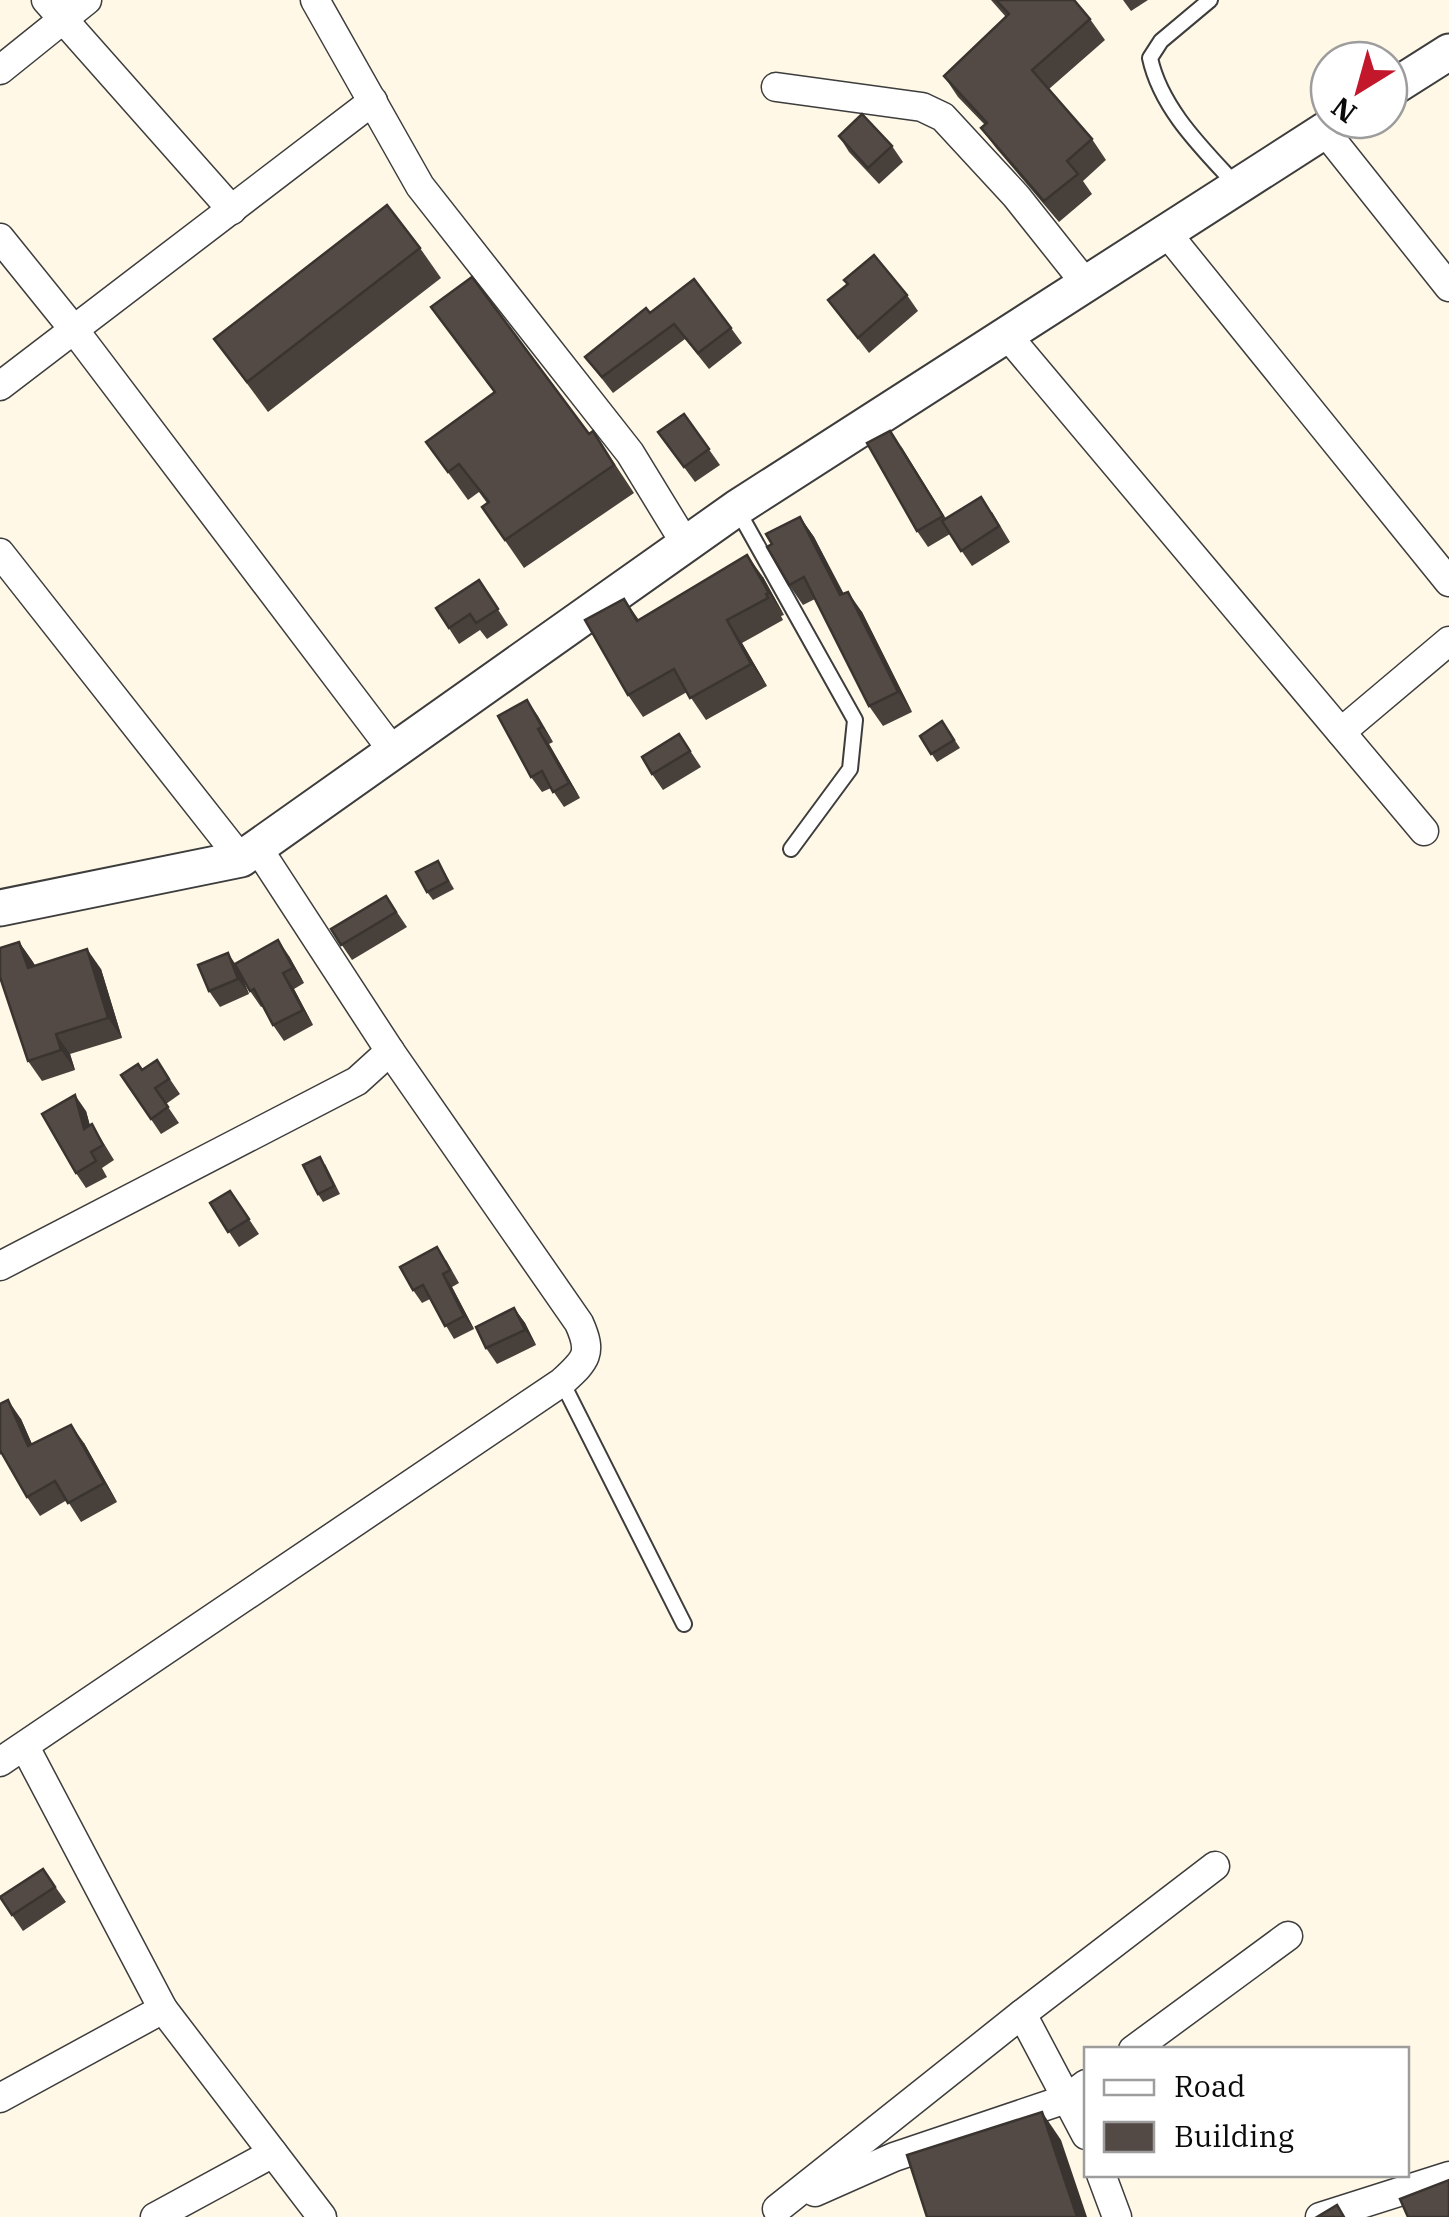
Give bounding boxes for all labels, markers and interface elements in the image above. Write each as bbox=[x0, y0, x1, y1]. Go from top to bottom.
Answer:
north arrow bbox=[1309, 40, 1409, 140]
text: N bbox=[1324, 89, 1364, 132]
legend bbox=[1084, 2047, 1409, 2177]
text: Road bbox=[1174, 2066, 1246, 2105]
text: Building bbox=[1174, 2116, 1294, 2155]

